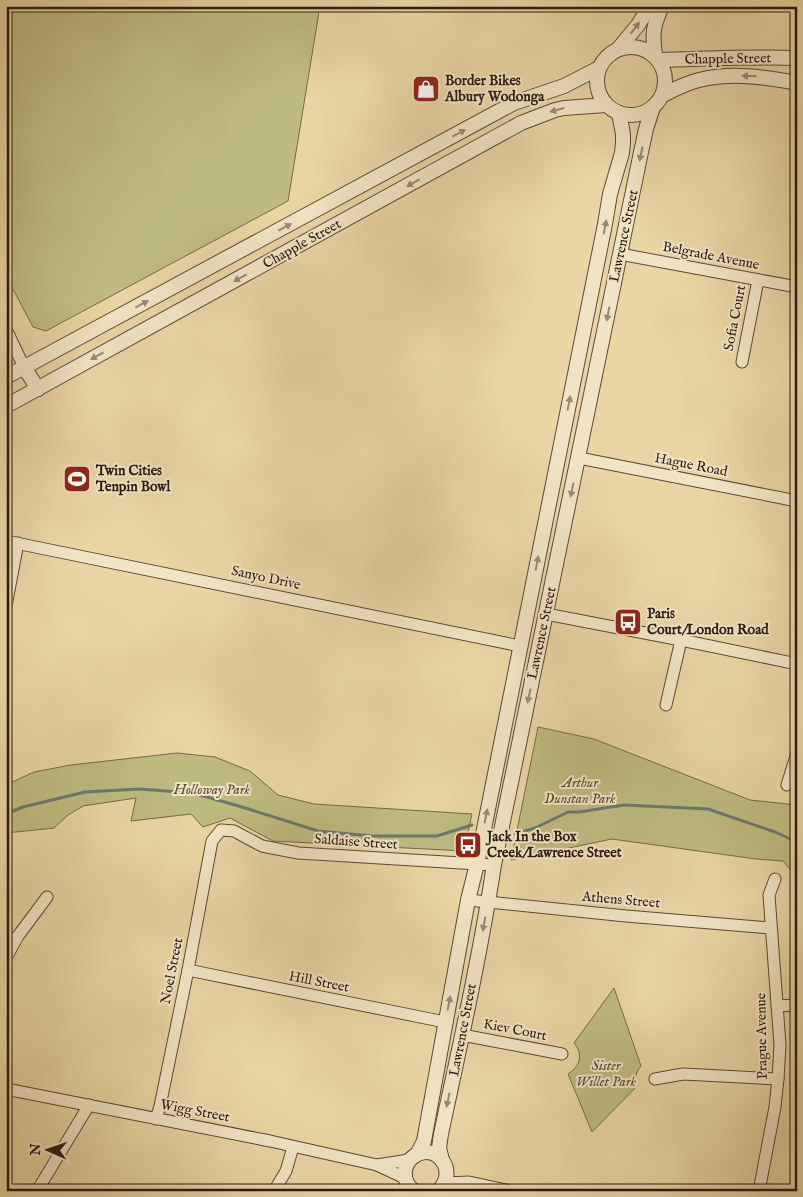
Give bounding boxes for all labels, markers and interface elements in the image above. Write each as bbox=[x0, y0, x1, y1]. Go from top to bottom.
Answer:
one-way arrow bbox=[630, 22, 641, 35]
street label: Chapple Street bbox=[685, 49, 772, 69]
place label: Border Bikes Albury Wodonga bbox=[444, 72, 545, 106]
one-way arrow bbox=[740, 72, 756, 80]
shop icon: Border Bikes Albury Wodonga bbox=[411, 74, 441, 104]
one-way arrow bbox=[550, 106, 565, 114]
one-way arrow bbox=[451, 129, 466, 137]
one-way arrow bbox=[637, 147, 645, 162]
one-way arrow bbox=[405, 179, 420, 187]
street label: Lawrence Street bbox=[605, 188, 643, 284]
street label: Chapple Street bbox=[260, 215, 344, 273]
one-way arrow bbox=[601, 218, 609, 234]
one-way arrow bbox=[277, 223, 292, 231]
street label: Belgrade Avenue bbox=[661, 238, 761, 274]
one-way arrow bbox=[232, 274, 247, 282]
street label: Sofia Court bbox=[720, 283, 750, 352]
one-way arrow bbox=[134, 300, 149, 308]
one-way arrow bbox=[604, 306, 612, 321]
one-way arrow bbox=[91, 352, 104, 361]
one-way arrow bbox=[565, 396, 573, 411]
street label: Hague Road bbox=[653, 449, 730, 481]
place label: Twin Cities Tenpin Bowl bbox=[95, 462, 171, 496]
sports icon: Twin Cities Tenpin Bowl bbox=[62, 464, 92, 494]
one-way arrow bbox=[568, 482, 576, 498]
one-way arrow bbox=[533, 555, 541, 570]
street label: Sanyo Drive bbox=[230, 562, 303, 594]
street label: Lawrence Street bbox=[523, 585, 561, 681]
place label: Paris Court/London Road bbox=[647, 605, 769, 639]
bus stop icon: Paris Court/London Road bbox=[613, 607, 643, 637]
one-way arrow bbox=[524, 688, 532, 704]
park label: Arthur Dunstan Park bbox=[544, 774, 616, 808]
park label: Holloway Park bbox=[173, 781, 251, 799]
one-way arrow bbox=[483, 808, 491, 824]
place label: Jack In the Box Creek/Lawrence Street bbox=[485, 828, 622, 862]
street label: Saldaise Street bbox=[314, 830, 398, 854]
bus stop icon: Jack In the Box Creek/Lawrence Street bbox=[453, 830, 483, 860]
street label: Athens Street bbox=[580, 888, 661, 912]
one-way arrow bbox=[480, 916, 488, 932]
street label: Noel Street bbox=[157, 936, 187, 1006]
street label: Hill Street bbox=[287, 967, 351, 997]
street label: Lawrence Street bbox=[445, 982, 481, 1078]
street label: Prague Avenue bbox=[752, 992, 772, 1079]
one-way arrow bbox=[445, 994, 453, 1010]
street label: Kiev Court bbox=[482, 1015, 548, 1045]
park label: Sister Willet Park bbox=[576, 1057, 636, 1091]
one-way arrow bbox=[444, 1093, 452, 1109]
street label: Wigg Street bbox=[159, 1095, 231, 1127]
north arrow bbox=[22, 1124, 72, 1174]
text: N bbox=[27, 1143, 45, 1157]

